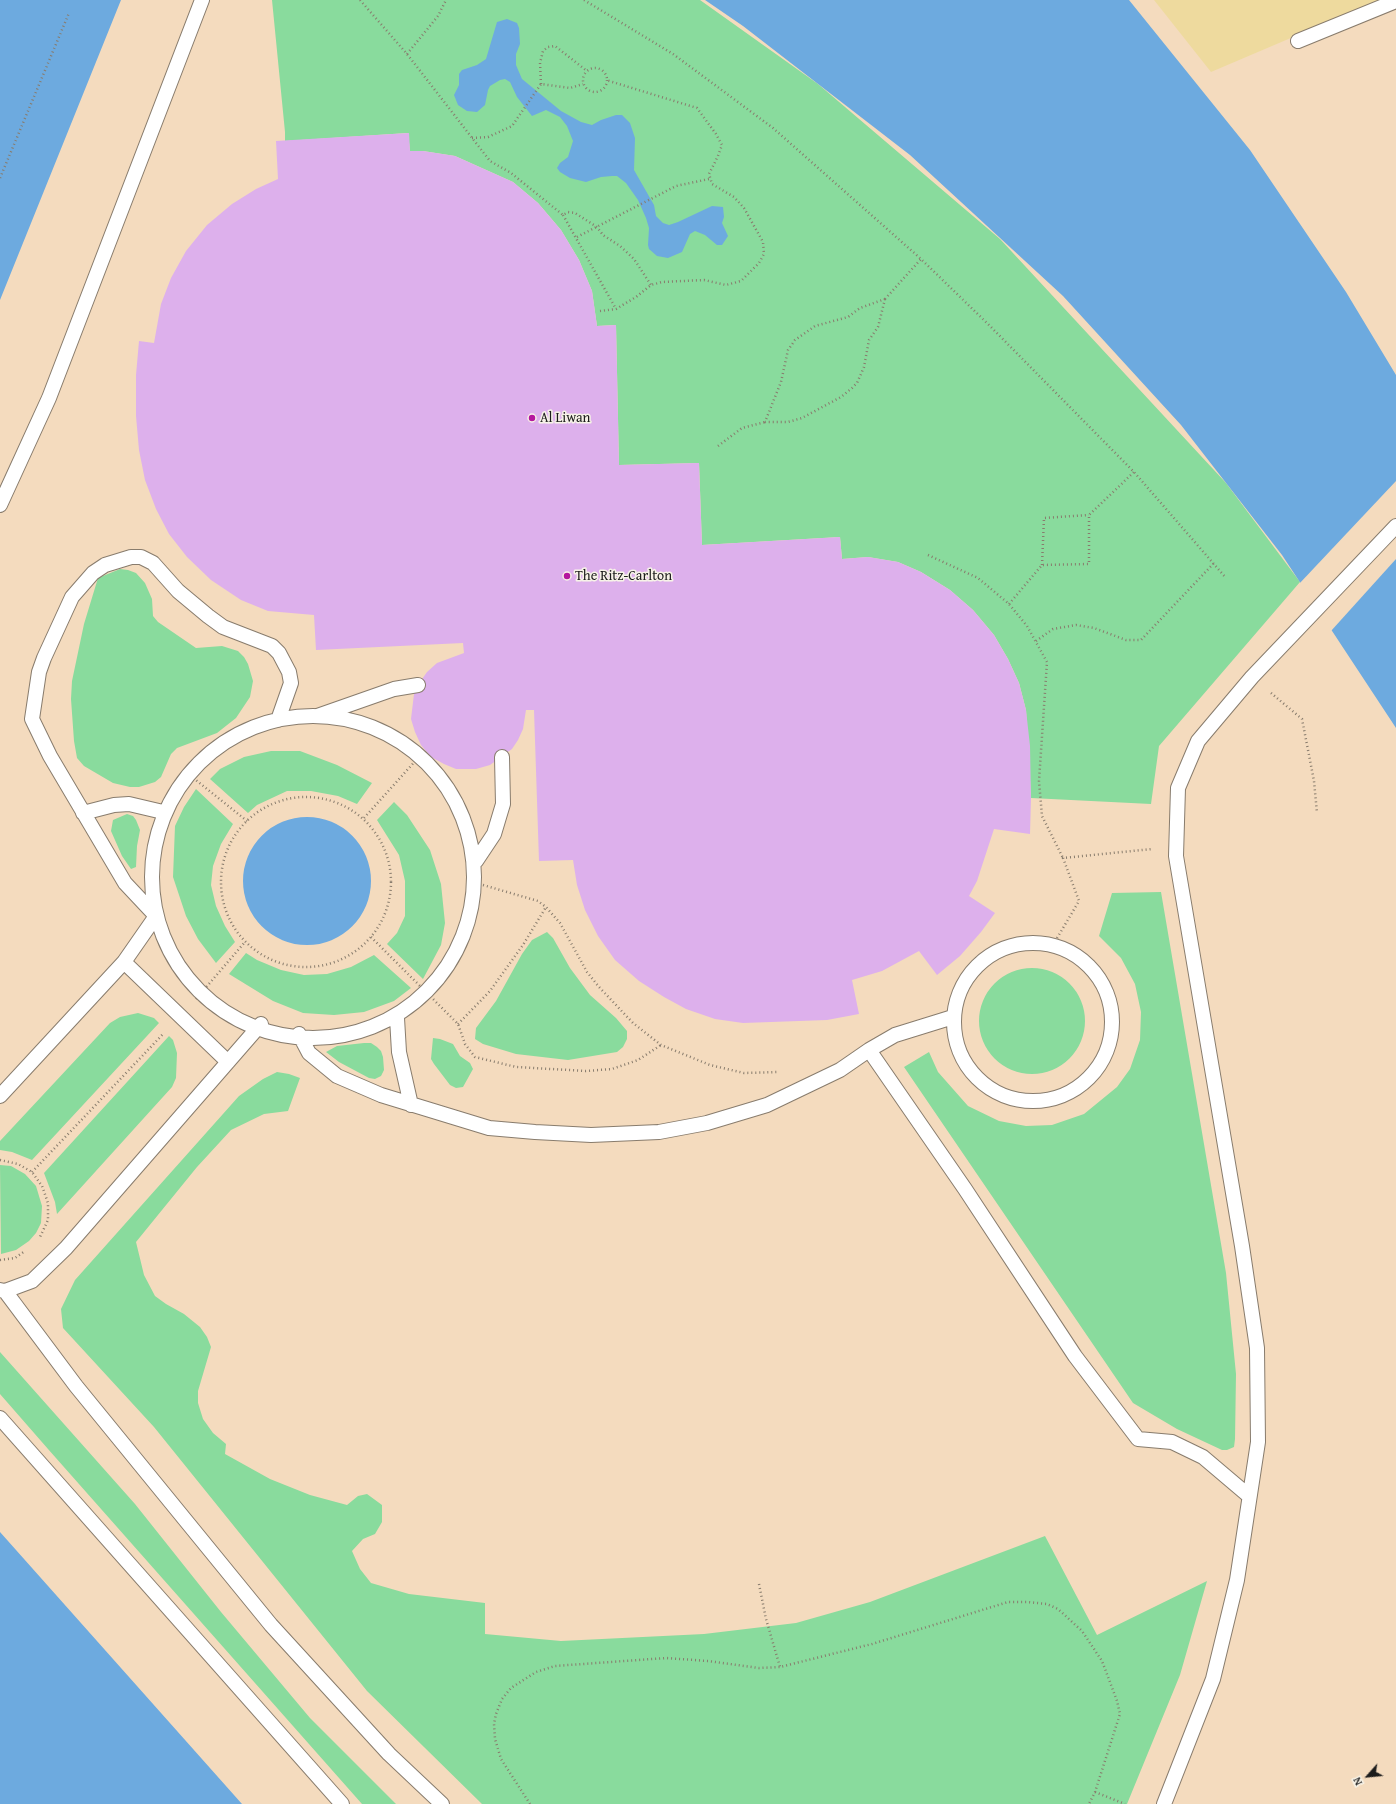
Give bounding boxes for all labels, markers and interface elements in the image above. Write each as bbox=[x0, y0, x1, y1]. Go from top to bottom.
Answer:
place label: Al Liwan bbox=[540, 410, 590, 426]
marker: Al Liwan bbox=[527, 413, 537, 423]
place label: The Ritz-Carlton bbox=[575, 568, 672, 584]
marker: The Ritz-Carlton bbox=[562, 571, 572, 581]
north arrow bbox=[1348, 1756, 1388, 1796]
text: N bbox=[1349, 1775, 1366, 1788]

